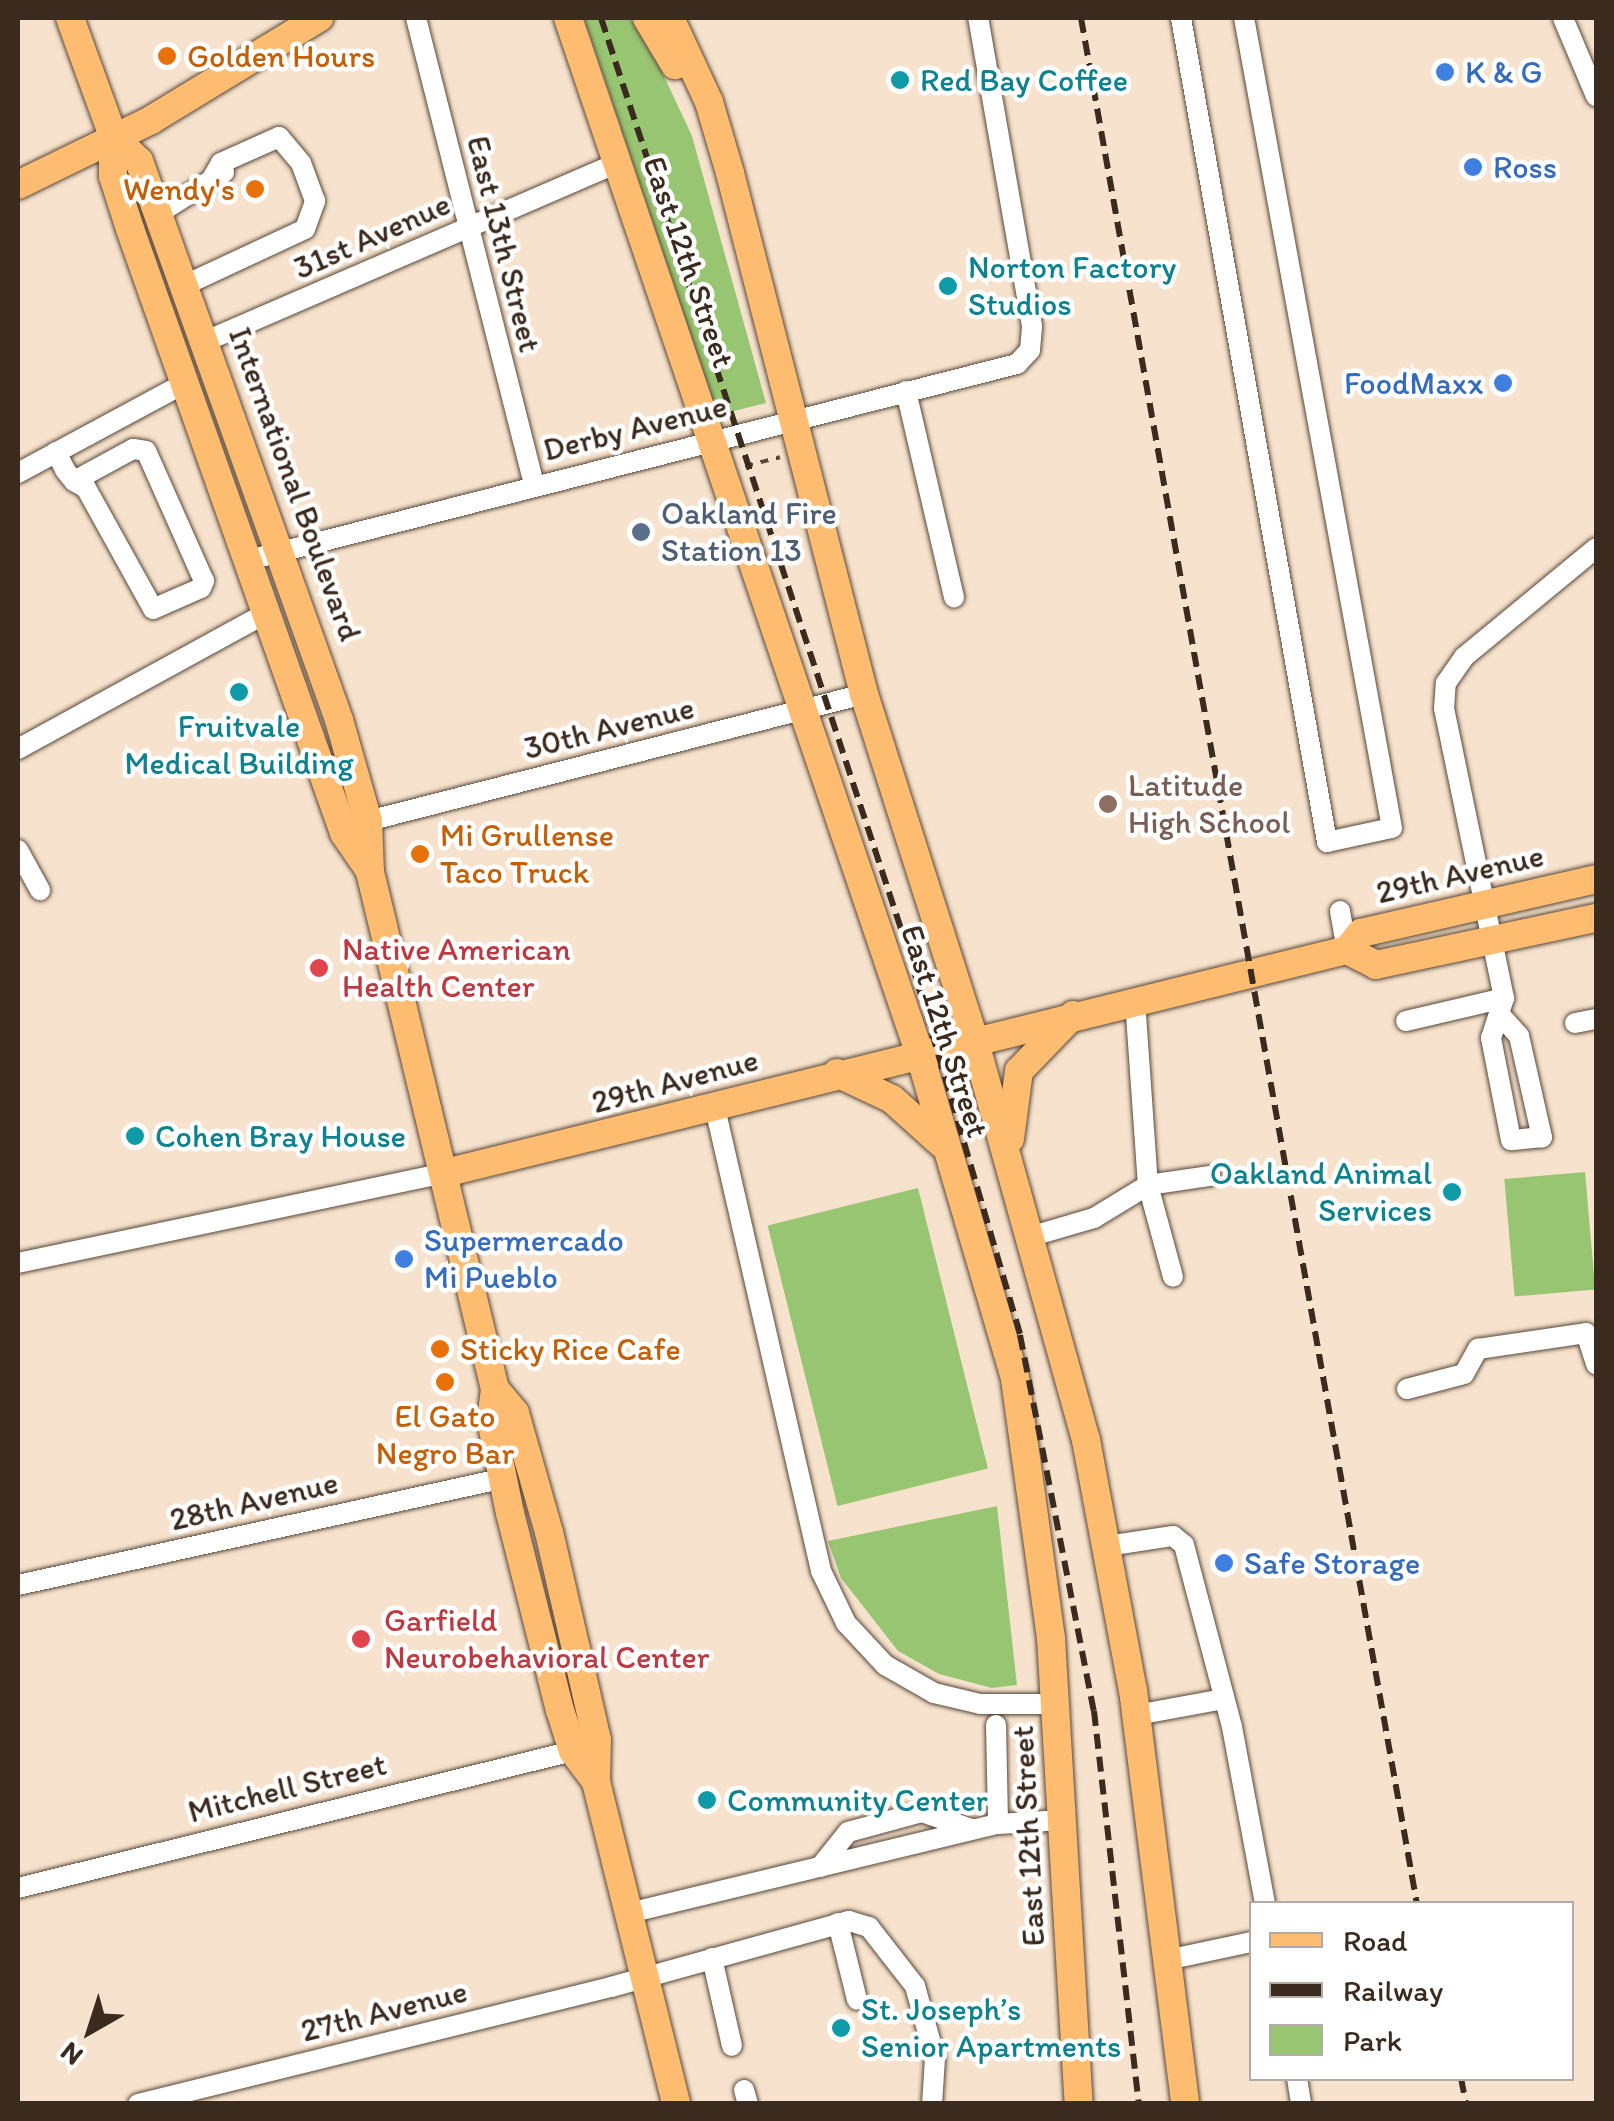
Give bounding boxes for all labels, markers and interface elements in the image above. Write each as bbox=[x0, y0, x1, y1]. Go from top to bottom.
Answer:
place label: Golden Hours bbox=[187, 37, 375, 75]
marker: Golden Hours bbox=[156, 45, 178, 67]
place label: K & G bbox=[1465, 53, 1543, 91]
place label: Red Bay Coffee bbox=[920, 61, 1129, 99]
marker: K & G bbox=[1434, 61, 1456, 83]
marker: Red Bay Coffee bbox=[889, 69, 911, 91]
street label: East 13th Street bbox=[459, 133, 549, 355]
place label: Ross bbox=[1493, 148, 1557, 186]
street label: East 12th Street bbox=[635, 152, 743, 372]
marker: Ross bbox=[1462, 156, 1484, 178]
place label: Wendy's bbox=[123, 170, 235, 208]
marker: Wendy's bbox=[244, 178, 266, 200]
street label: 31st Avenue bbox=[288, 185, 456, 287]
place label: Norton Factory Studios bbox=[968, 249, 1175, 324]
marker: Norton Factory Studios bbox=[937, 275, 959, 297]
street label: International Boulevard bbox=[220, 322, 370, 646]
place label: FoodMaxx bbox=[1344, 364, 1483, 402]
marker: FoodMaxx bbox=[1492, 372, 1514, 394]
street label: Derby Avenue bbox=[539, 387, 731, 469]
place label: Oakland Fire Station 13 bbox=[661, 495, 837, 570]
marker: Oakland Fire Station 13 bbox=[630, 521, 652, 543]
marker: Fruitvale Medical Building bbox=[228, 681, 250, 703]
street label: 30th Avenue bbox=[521, 688, 697, 768]
place label: Fruitvale Medical Building bbox=[124, 708, 354, 783]
place label: Latitude High School bbox=[1128, 767, 1289, 842]
marker: Latitude High School bbox=[1097, 793, 1119, 815]
place label: Mi Grullense Taco Truck bbox=[440, 817, 614, 892]
street label: 29th Avenue bbox=[1373, 836, 1547, 912]
marker: Mi Grullense Taco Truck bbox=[409, 843, 431, 865]
street label: East 12th Street bbox=[893, 921, 997, 1141]
place label: Native American Health Center bbox=[342, 931, 570, 1006]
marker: Native American Health Center bbox=[306, 955, 332, 981]
street label: 29th Avenue bbox=[588, 1041, 762, 1121]
place label: Cohen Bray House bbox=[155, 1117, 407, 1155]
marker: Cohen Bray House bbox=[124, 1125, 146, 1147]
place label: Oakland Animal Services bbox=[1211, 1155, 1432, 1230]
marker: Oakland Animal Services bbox=[1441, 1181, 1463, 1203]
place label: Supermercado Mi Pueblo bbox=[424, 1222, 624, 1297]
marker: Supermercado Mi Pueblo bbox=[393, 1248, 415, 1270]
place label: Sticky Rice Cafe bbox=[460, 1330, 681, 1368]
marker: Sticky Rice Cafe bbox=[429, 1338, 451, 1360]
marker: El Gato Negro Bar bbox=[434, 1371, 456, 1393]
place label: El Gato Negro Bar bbox=[376, 1398, 514, 1473]
street label: 28th Avenue bbox=[167, 1463, 341, 1539]
place label: Safe Storage bbox=[1244, 1544, 1419, 1582]
marker: Safe Storage bbox=[1213, 1552, 1235, 1574]
place label: Garfield Neurobehavioral Center bbox=[384, 1602, 709, 1677]
marker: Garfield Neurobehavioral Center bbox=[348, 1626, 374, 1652]
street label: East 12th Street bbox=[1003, 1725, 1053, 1947]
street label: Mitchell Street bbox=[184, 1745, 390, 1831]
place label: Community Center bbox=[727, 1781, 988, 1819]
marker: Community Center bbox=[696, 1789, 718, 1811]
legend bbox=[1249, 1901, 1574, 2081]
text: Road bbox=[1343, 1922, 1408, 1959]
street label: 27th Avenue bbox=[298, 1972, 470, 2050]
text: Railway bbox=[1343, 1972, 1443, 2009]
north arrow bbox=[40, 1981, 140, 2081]
place label: St. Joseph’s Senior Apartments bbox=[861, 1991, 1120, 2066]
marker: St. Joseph’s Senior Apartments bbox=[830, 2017, 852, 2039]
text: Park bbox=[1343, 2022, 1402, 2059]
text: N bbox=[53, 2035, 89, 2073]

